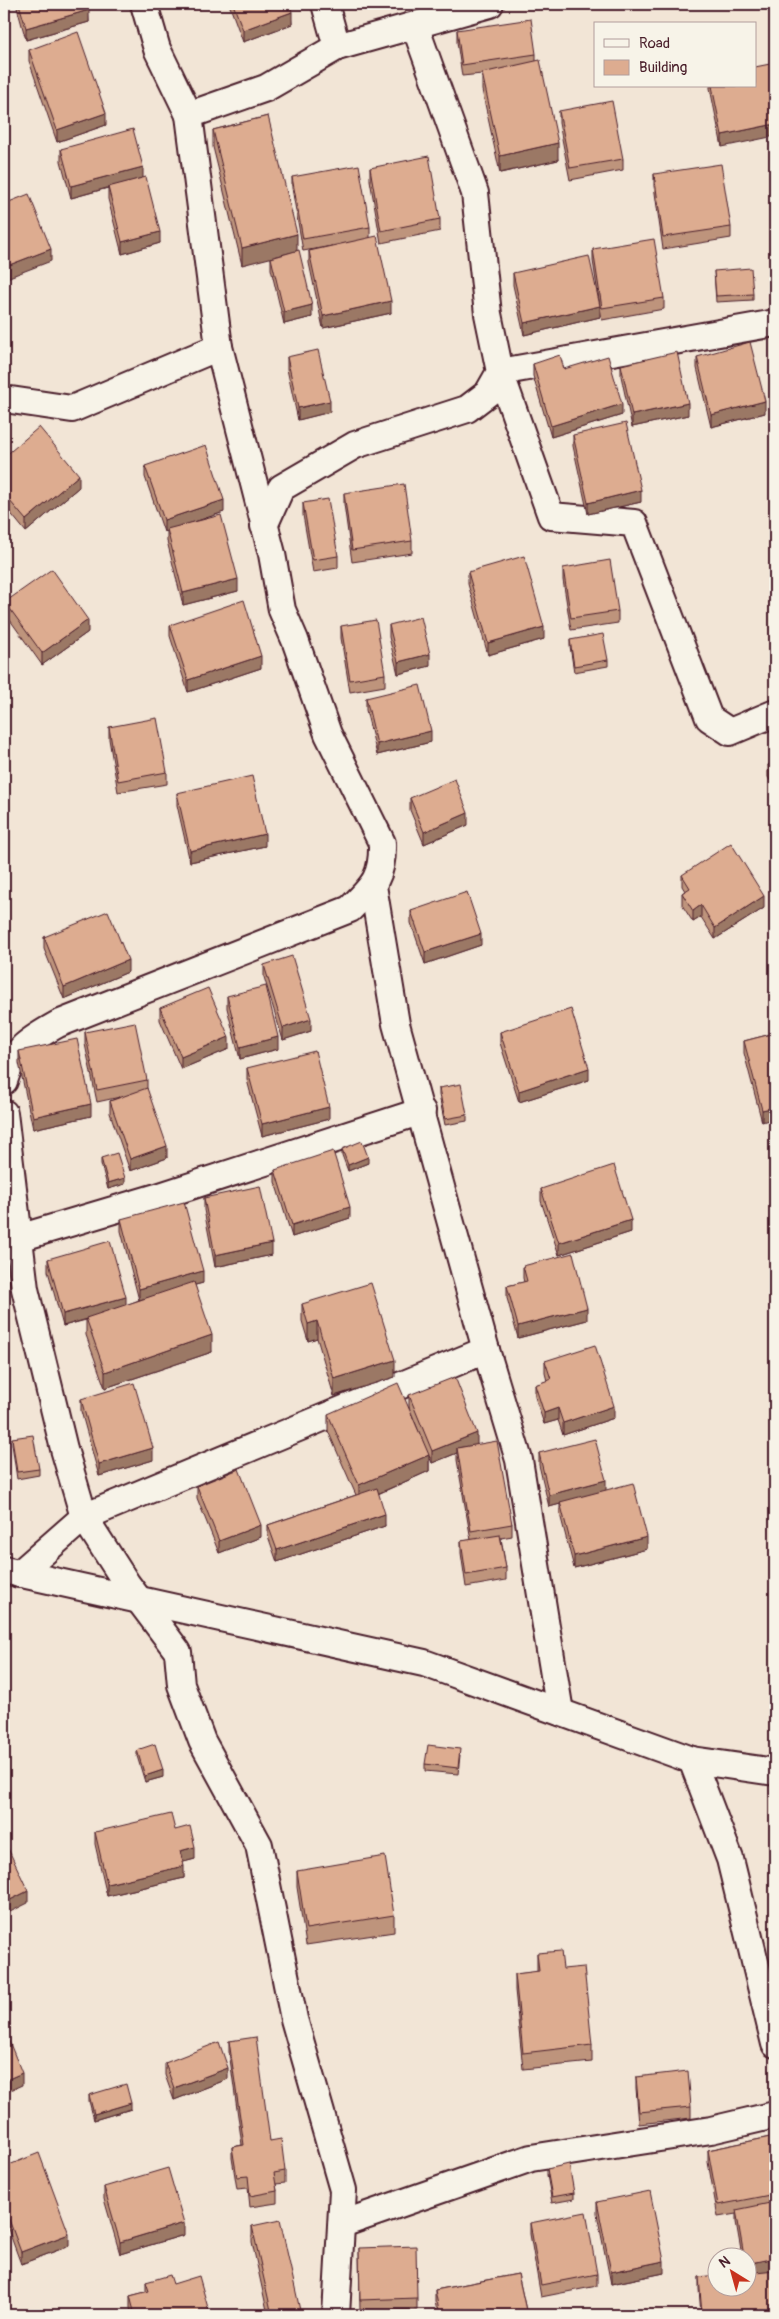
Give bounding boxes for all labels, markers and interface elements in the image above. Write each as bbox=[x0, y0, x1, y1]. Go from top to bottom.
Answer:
legend bbox=[594, 22, 756, 88]
text: Road bbox=[639, 34, 670, 53]
text: Building bbox=[639, 58, 687, 77]
north arrow bbox=[706, 2246, 756, 2296]
text: N bbox=[716, 2252, 733, 2272]

